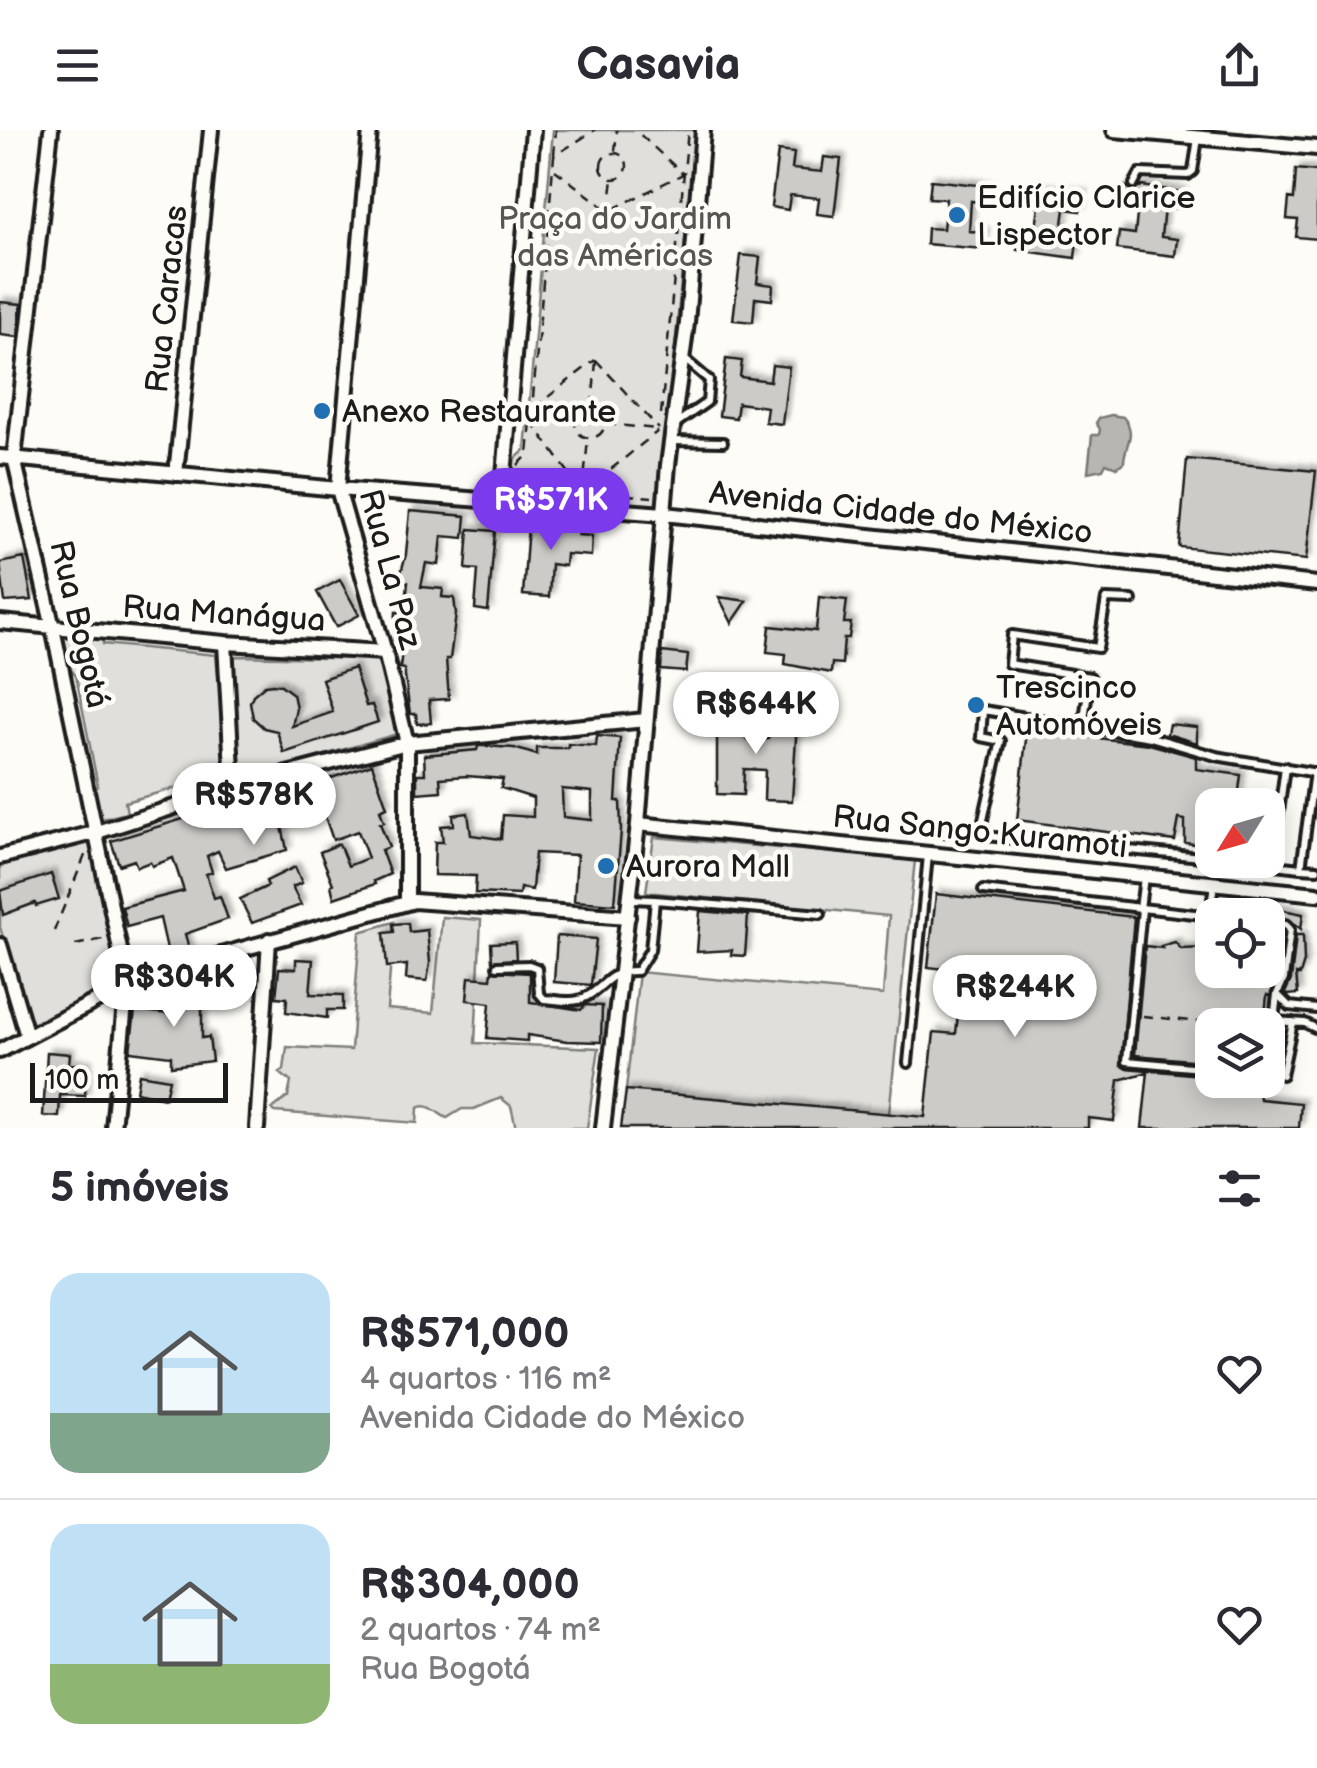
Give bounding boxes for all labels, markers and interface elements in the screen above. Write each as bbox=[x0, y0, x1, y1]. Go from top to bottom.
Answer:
icon: menu bbox=[50, 38, 105, 93]
text: Casavia bbox=[577, 38, 740, 93]
icon: share bbox=[1212, 38, 1267, 93]
place label: Edifício Clarice Lispector bbox=[977, 179, 1196, 255]
park label: Praça do Jardim das Américas bbox=[498, 200, 732, 276]
street label: Rua Caracas bbox=[138, 203, 197, 395]
marker: Edifício Clarice Lispector bbox=[946, 204, 968, 226]
place label: Anexo Restaurante bbox=[342, 393, 616, 432]
marker: Anexo Restaurante bbox=[311, 400, 333, 422]
pin: R$571K bbox=[470, 468, 632, 553]
street label: Avenida Cidade do México bbox=[707, 474, 1094, 553]
text: R$571K bbox=[494, 481, 608, 520]
street label: Rua La Paz bbox=[350, 485, 430, 654]
street label: Rua Bogotá bbox=[40, 537, 117, 712]
street label: Rua Manágua bbox=[121, 588, 327, 641]
place label: Trescinco Automóveis bbox=[996, 669, 1162, 745]
pin: R$644K bbox=[675, 672, 837, 757]
text: R$644K bbox=[695, 685, 817, 724]
marker: Trescinco Automóveis bbox=[965, 694, 987, 716]
pin: R$578K bbox=[173, 763, 335, 848]
text: R$578K bbox=[194, 776, 314, 815]
north arrow bbox=[1195, 788, 1285, 878]
map controls bbox=[1195, 788, 1285, 1098]
street label: Rua Sango Kuramoti bbox=[831, 798, 1129, 867]
place label: Aurora Mall bbox=[626, 848, 790, 887]
marker: Aurora Mall bbox=[595, 855, 617, 877]
button: locate bbox=[1195, 898, 1285, 988]
pin: R$304K bbox=[93, 945, 255, 1030]
pin: R$244K bbox=[934, 955, 1096, 1040]
text: R$304K bbox=[113, 958, 235, 997]
text: R$244K bbox=[955, 968, 1075, 1007]
button: layers bbox=[1195, 1008, 1285, 1098]
scale bar bbox=[30, 1058, 228, 1103]
text: 100 m bbox=[45, 1064, 119, 1097]
icon: filters bbox=[1212, 1161, 1267, 1216]
text: 5 imóveis bbox=[50, 1163, 229, 1214]
text: R$571,000 bbox=[360, 1309, 569, 1360]
icon: home bbox=[130, 1313, 250, 1433]
icon: heart bbox=[1212, 1346, 1267, 1401]
text: 4 quartos · 116 m² bbox=[360, 1360, 612, 1399]
text: Avenida Cidade do México bbox=[360, 1399, 745, 1438]
text: R$304,000 bbox=[360, 1560, 580, 1611]
icon: home bbox=[130, 1564, 250, 1684]
icon: heart bbox=[1212, 1597, 1267, 1652]
text: 2 quartos · 74 m² bbox=[360, 1611, 601, 1650]
text: Rua Bogotá bbox=[360, 1650, 531, 1689]

